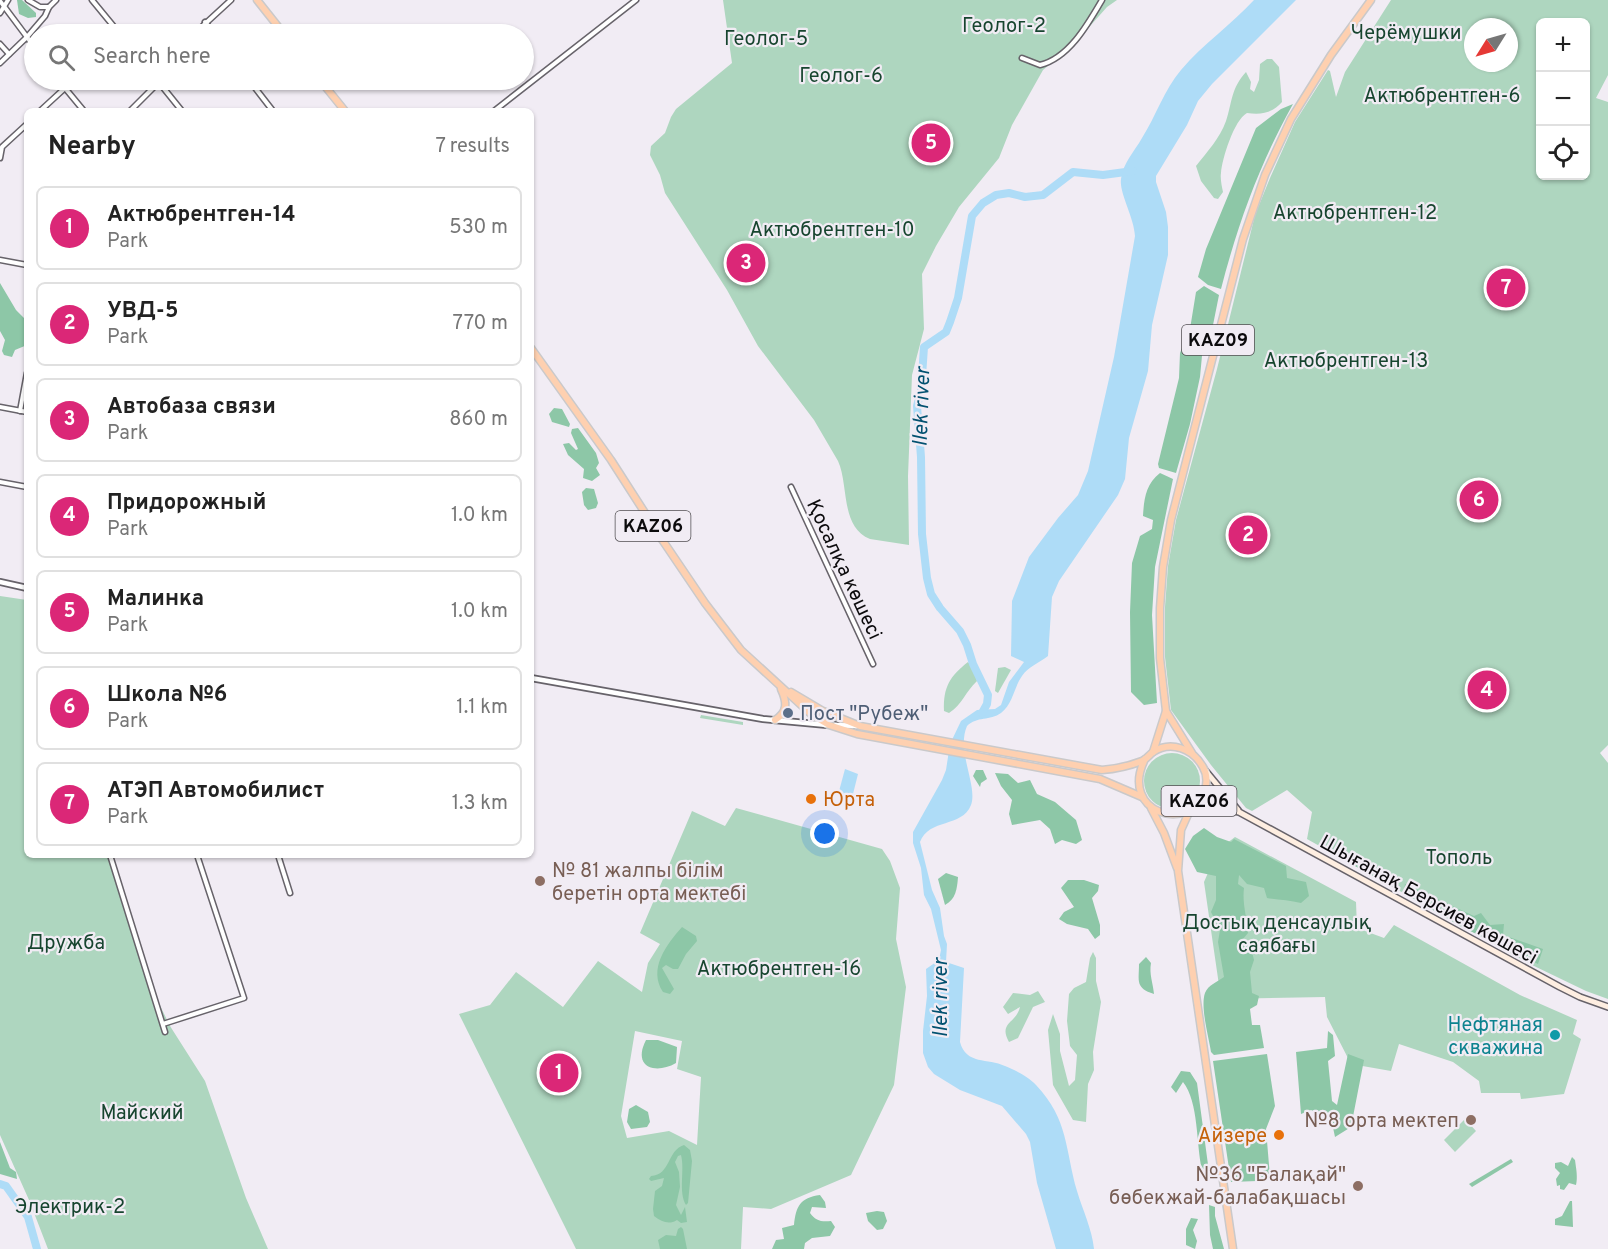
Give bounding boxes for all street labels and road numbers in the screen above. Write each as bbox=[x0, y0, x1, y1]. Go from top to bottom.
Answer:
road number: KAZ09 bbox=[1182, 325, 1254, 355]
street label: Қосалқа көшесі bbox=[799, 496, 887, 644]
road number: KАZ06 bbox=[616, 511, 690, 541]
road number: KАZ06 bbox=[1162, 786, 1236, 816]
street label: Шығанақ Берсиев көшесі bbox=[1314, 830, 1542, 972]

